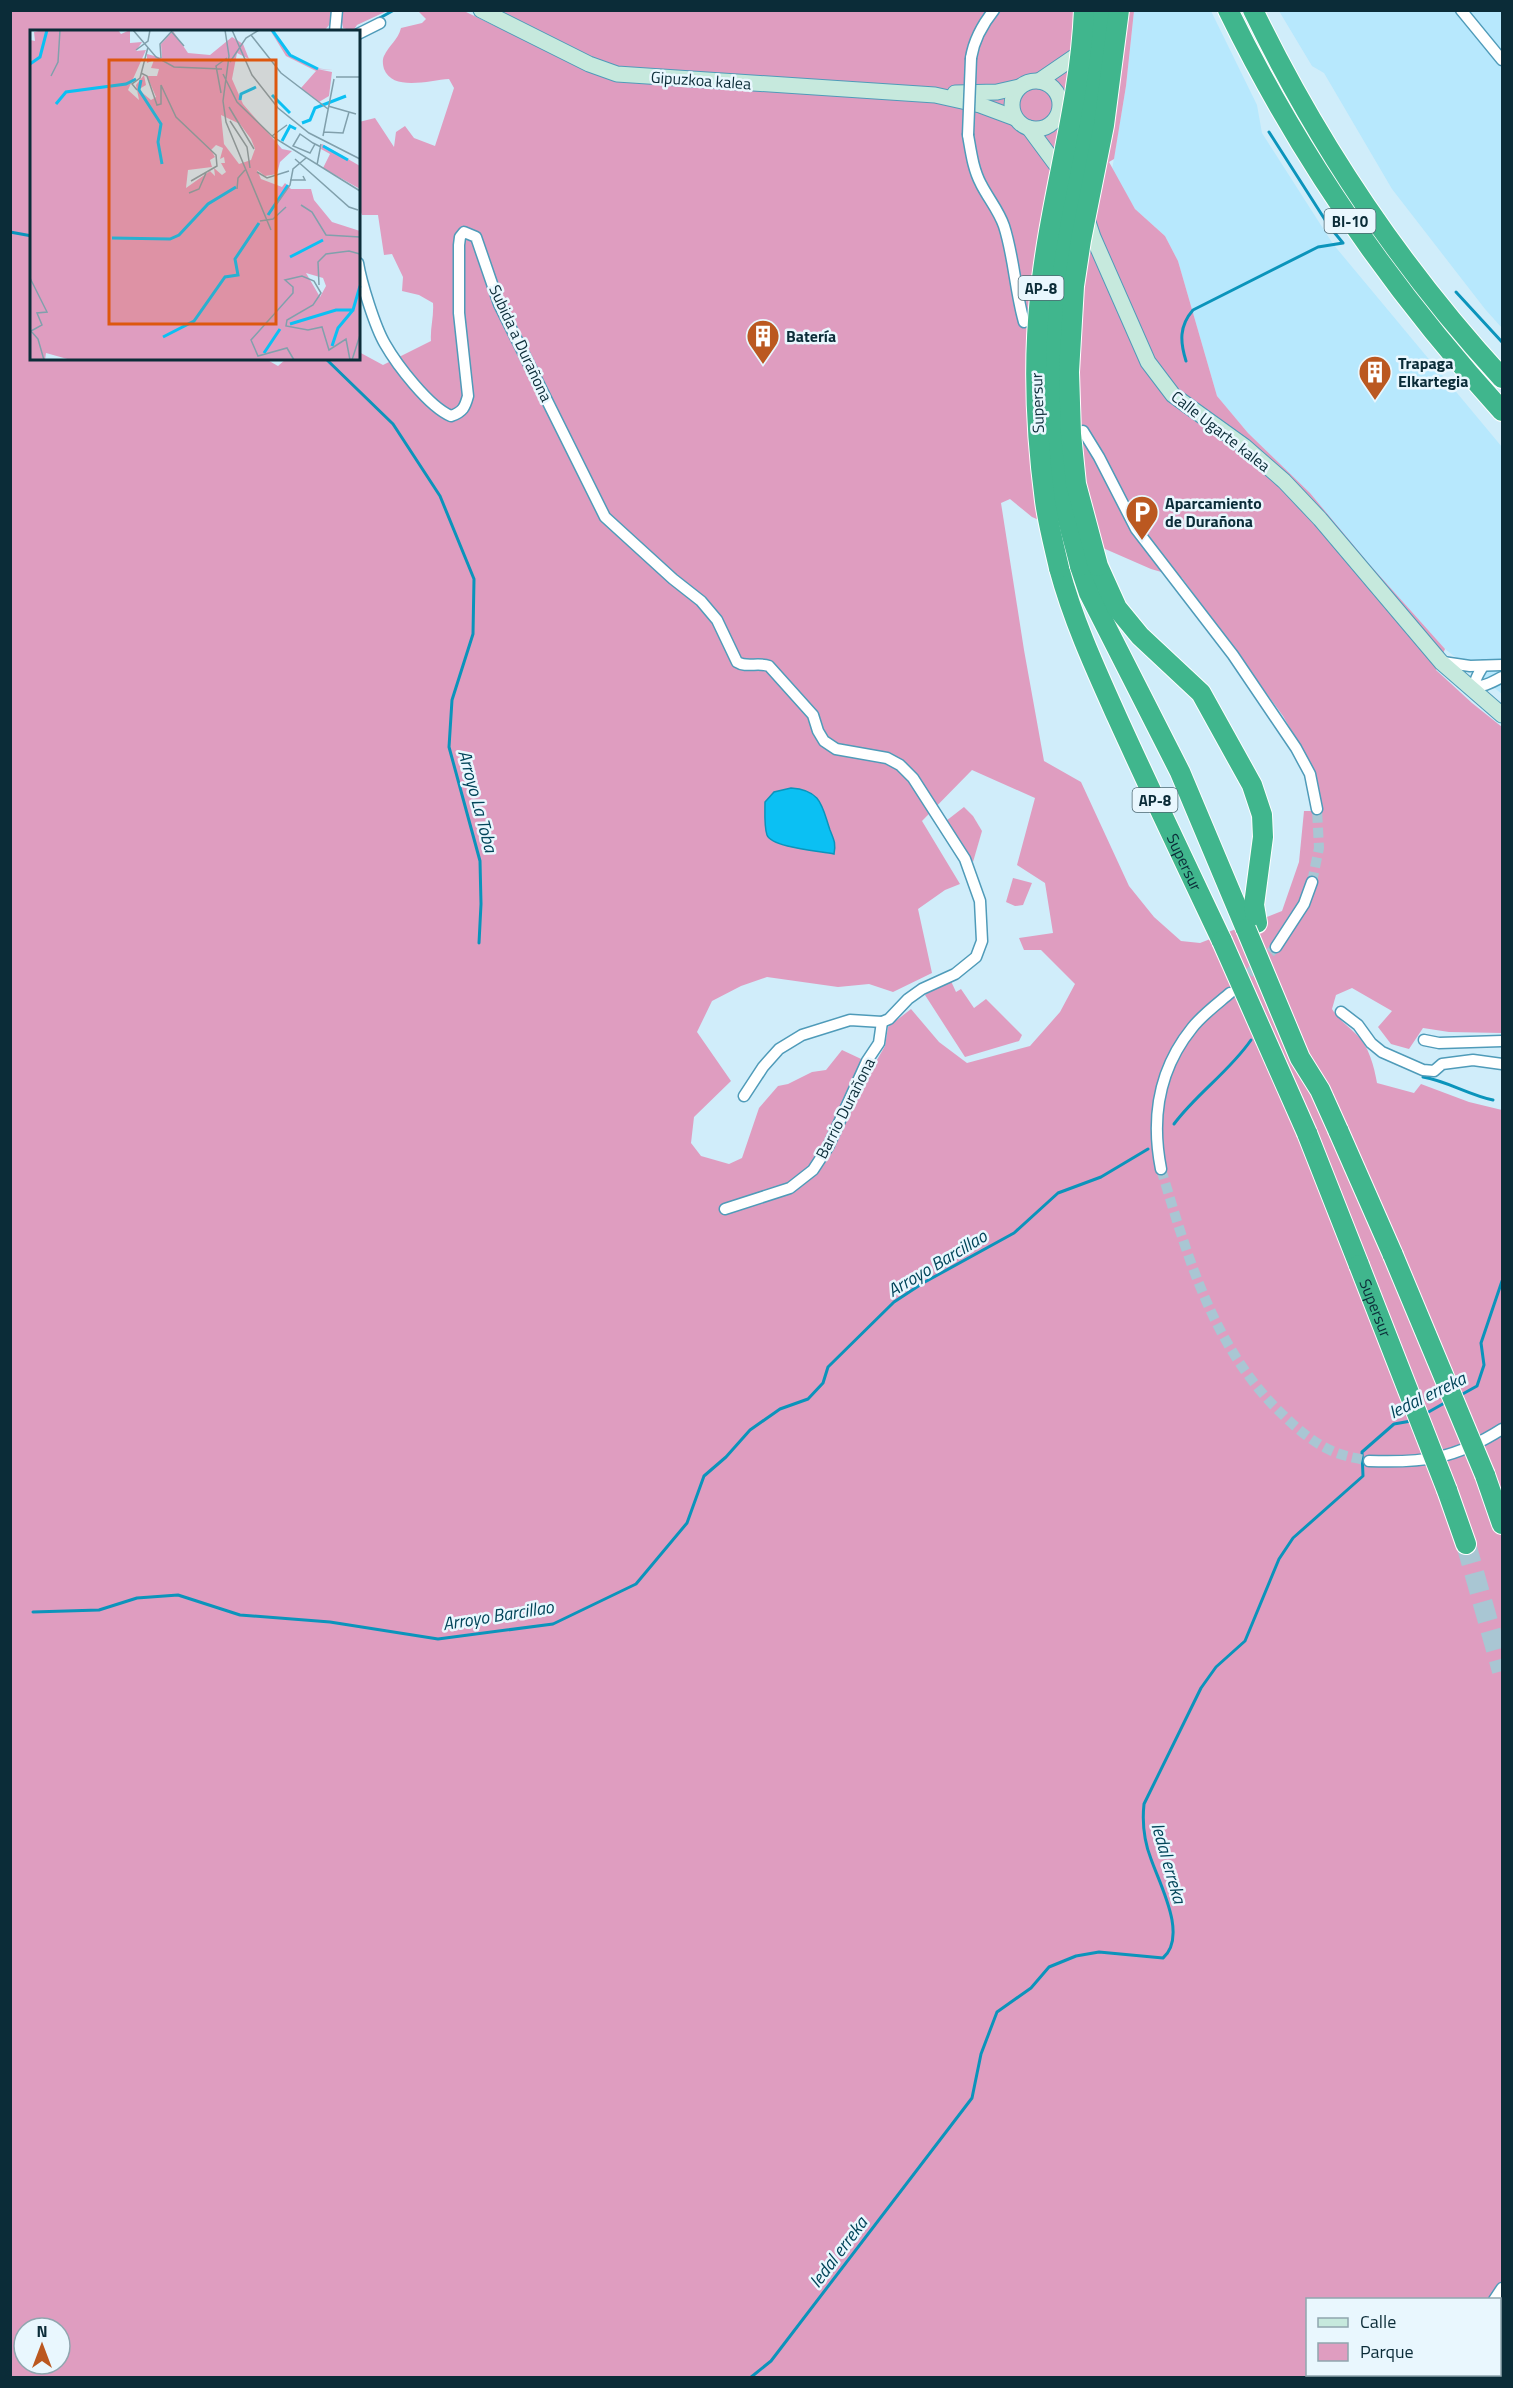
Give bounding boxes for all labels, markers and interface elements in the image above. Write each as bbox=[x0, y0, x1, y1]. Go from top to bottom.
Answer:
inset map bbox=[30, 30, 360, 360]
street label: Gipuzkoa kalea bbox=[650, 65, 752, 95]
road number: BI-10 bbox=[1324, 209, 1376, 233]
road number: AP-8 bbox=[1018, 276, 1064, 300]
street label: Subida a Durañona bbox=[483, 281, 559, 405]
building icon: Batería bbox=[745, 318, 781, 365]
place label: Batería bbox=[786, 324, 836, 348]
place label: Trapaga Elkartegia bbox=[1398, 351, 1468, 393]
building icon: Trapaga Elkartegia bbox=[1357, 354, 1393, 401]
street label: Supersur bbox=[1024, 372, 1050, 434]
street label: Calle Ugarte kalea bbox=[1166, 385, 1276, 477]
place label: Aparcamiento de Durañona bbox=[1165, 491, 1262, 533]
parking icon: Aparcamiento de Durañona bbox=[1124, 494, 1160, 541]
water label: Arroyo La Toba bbox=[451, 747, 505, 856]
road number: AP-8 bbox=[1132, 788, 1178, 812]
street label: Supersur bbox=[1161, 829, 1209, 895]
street label: Barrio Durañona bbox=[809, 1053, 881, 1163]
water label: Arroyo Barcillao bbox=[882, 1222, 993, 1303]
street label: Supersur bbox=[1354, 1275, 1398, 1341]
water label: Iedal erreka bbox=[1384, 1364, 1471, 1425]
water label: Arroyo Barcillao bbox=[441, 1593, 557, 1637]
water label: Iedal erreka bbox=[1145, 1819, 1194, 1907]
water label: Iedal erreka bbox=[802, 2210, 874, 2293]
legend bbox=[1306, 2298, 1501, 2376]
text: Calle bbox=[1360, 2308, 1396, 2335]
north arrow bbox=[12, 2316, 72, 2376]
text: N bbox=[36, 2319, 48, 2343]
text: Parque bbox=[1360, 2338, 1414, 2365]

